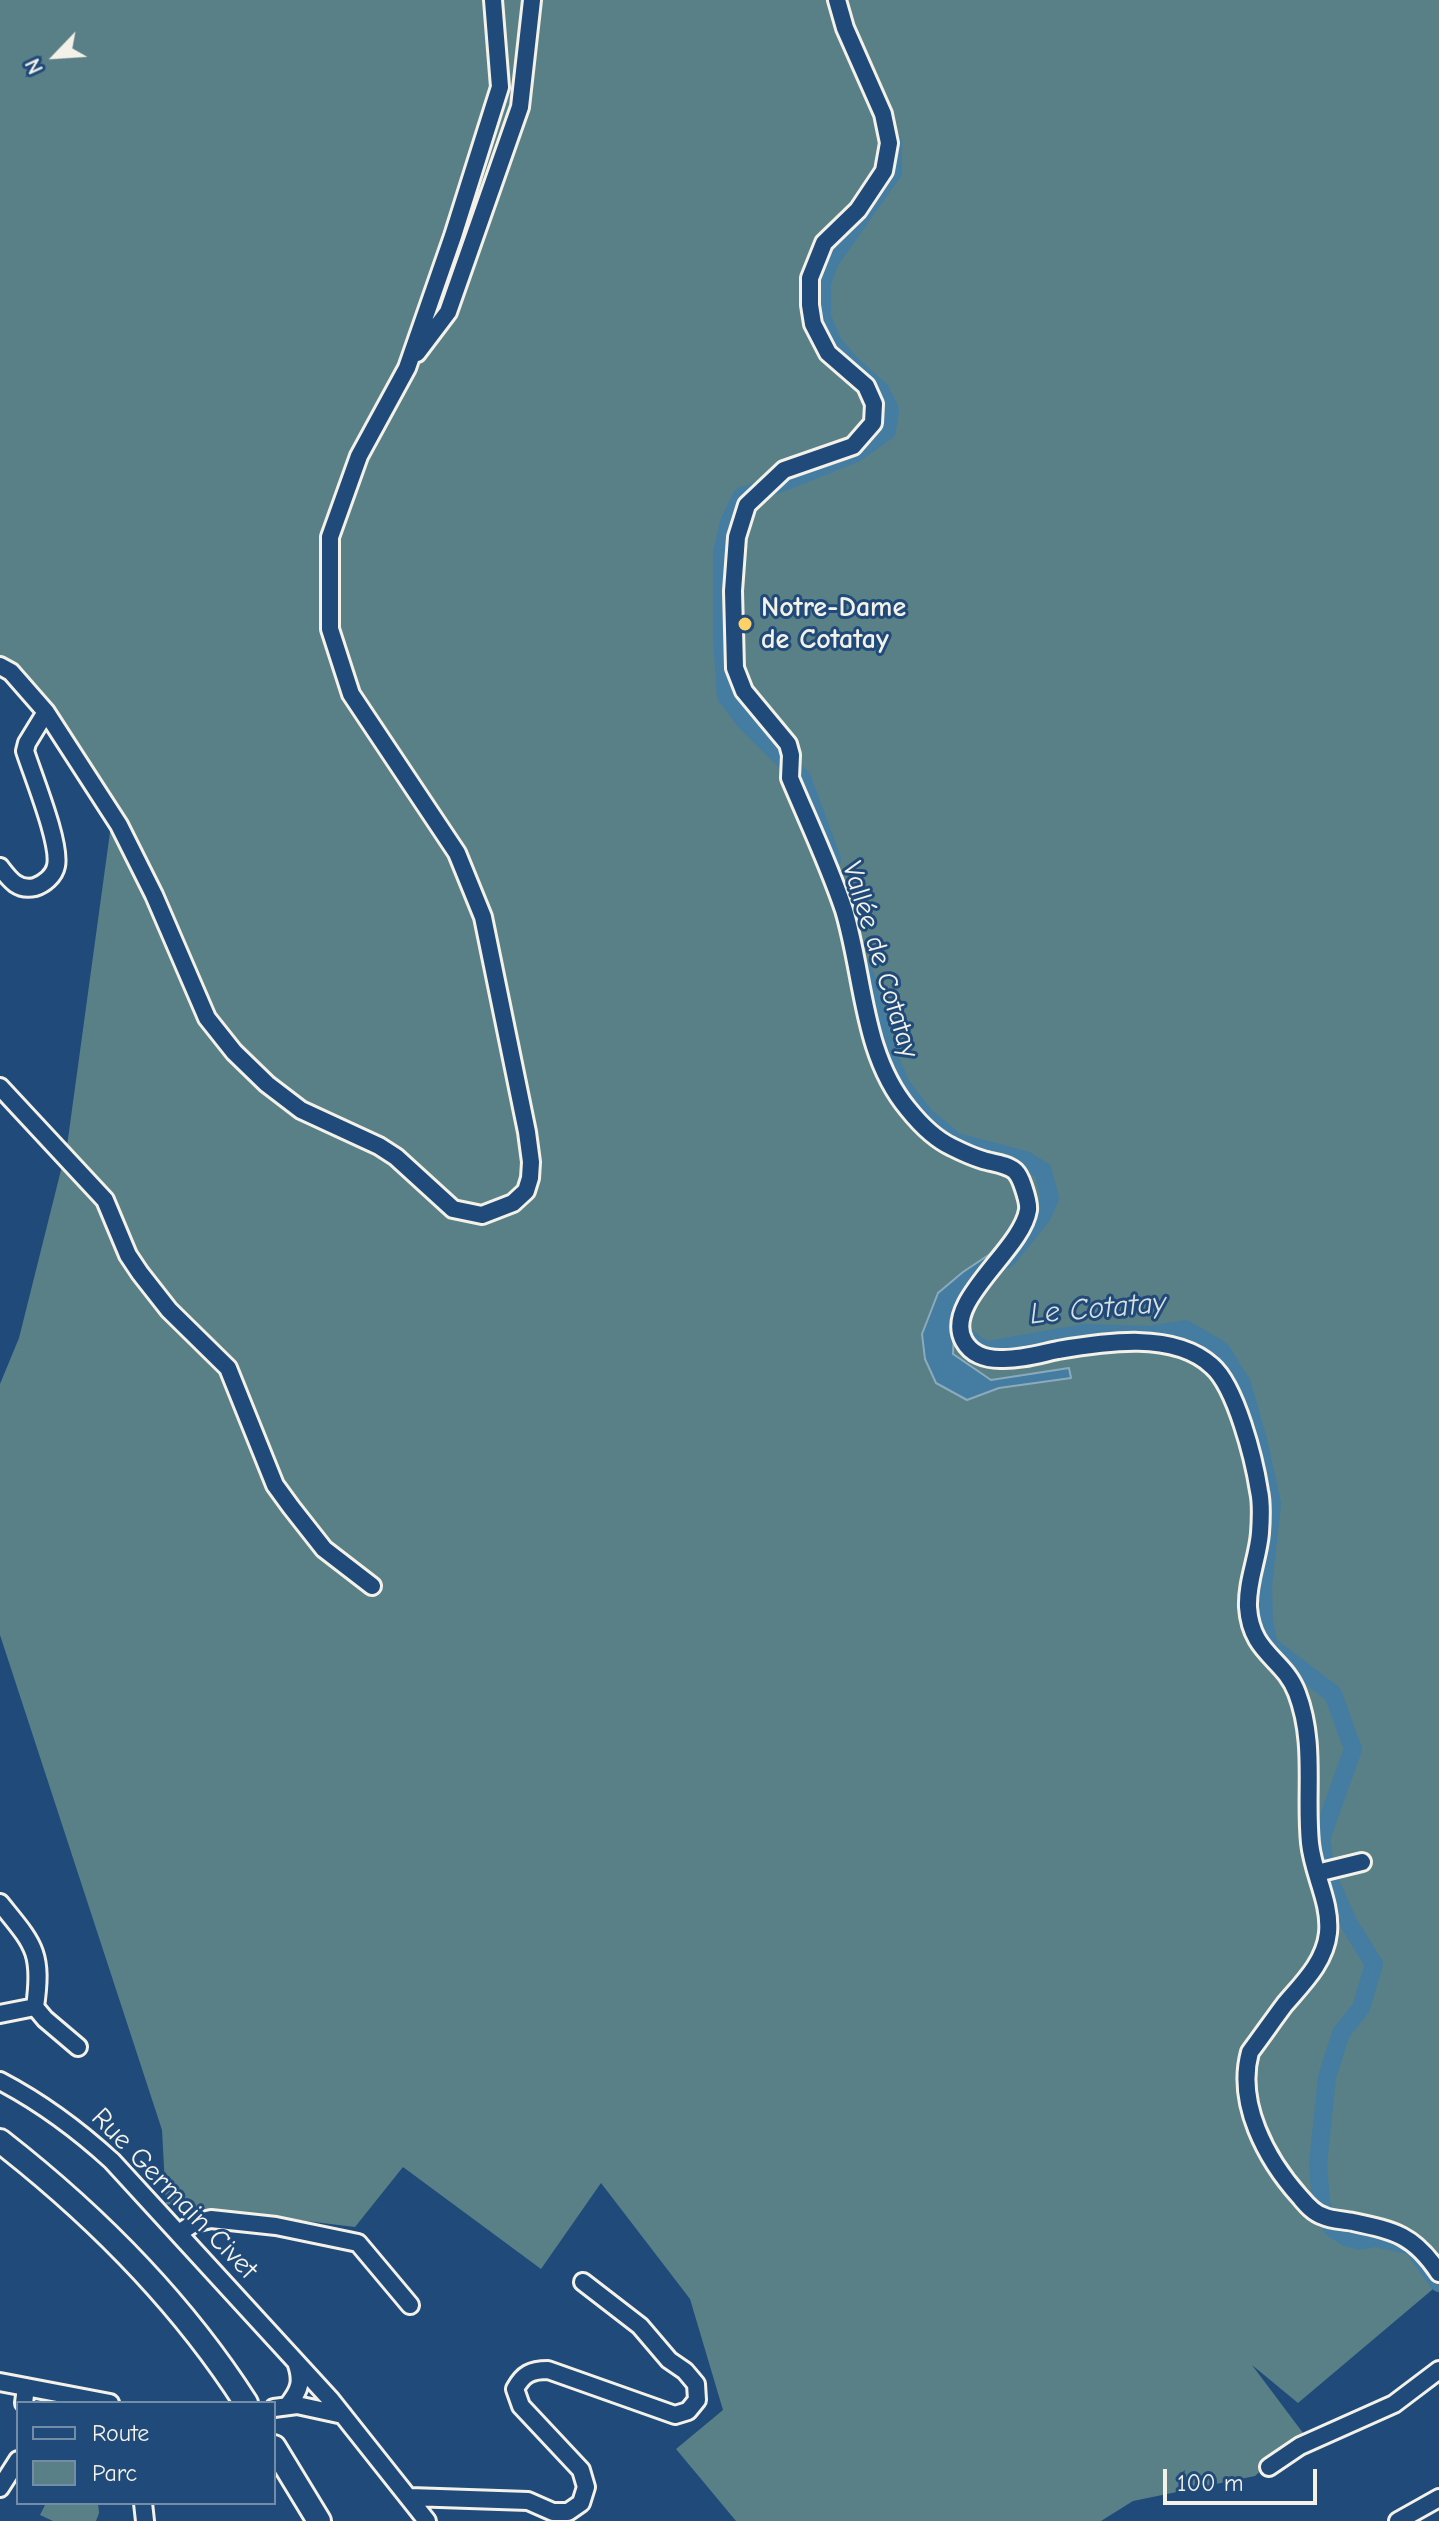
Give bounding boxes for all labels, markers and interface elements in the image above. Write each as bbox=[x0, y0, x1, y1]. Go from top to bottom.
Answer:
north arrow bbox=[16, 16, 96, 96]
text: N bbox=[19, 54, 49, 78]
place label: Notre-Dame de Cotatay bbox=[761, 591, 906, 657]
marker: Notre-Dame de Cotatay bbox=[736, 615, 754, 633]
street label: Vallée de Cotatay bbox=[834, 858, 926, 1062]
water label: Le Cotatay bbox=[1029, 1285, 1167, 1333]
street label: Rue Germain Civet bbox=[84, 2101, 264, 2287]
legend bbox=[16, 2401, 276, 2505]
text: Route bbox=[92, 2419, 149, 2447]
scale bar bbox=[1167, 2453, 1321, 2503]
text: Parc bbox=[92, 2459, 137, 2487]
text: 100 m bbox=[1177, 2469, 1244, 2497]

